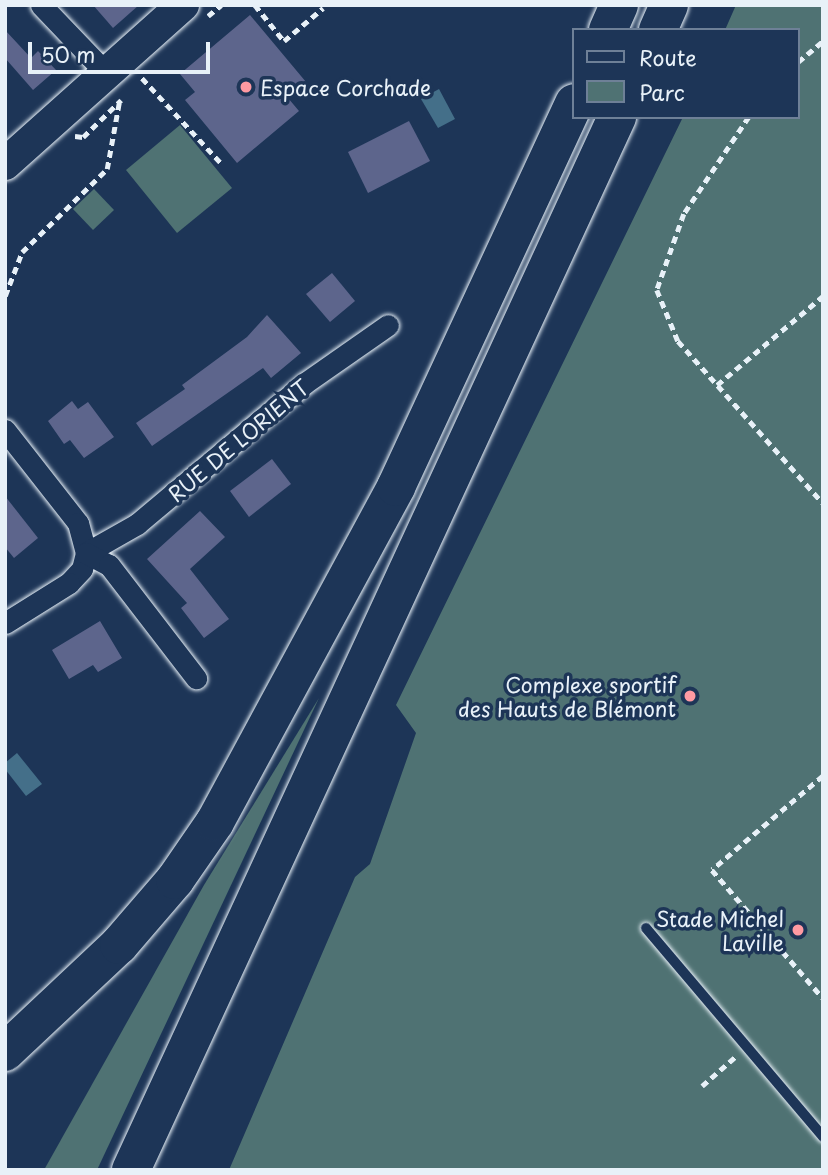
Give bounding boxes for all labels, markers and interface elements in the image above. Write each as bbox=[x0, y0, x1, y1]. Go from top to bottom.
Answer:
scale bar bbox=[32, 28, 214, 72]
legend bbox=[572, 28, 800, 119]
text: 50 m bbox=[41, 38, 95, 70]
text: Route bbox=[639, 41, 697, 73]
place label: Espace Corchade bbox=[260, 74, 432, 100]
text: Parc bbox=[639, 76, 685, 108]
marker: Espace Corchade bbox=[238, 79, 254, 95]
street label: RUE DE LORIENT bbox=[161, 372, 315, 508]
place label: Complexe sportif des Hauts de Blémont bbox=[458, 671, 676, 721]
marker: Complexe sportif des Hauts de Blémont bbox=[682, 688, 698, 704]
place label: Stade Michel Laville bbox=[656, 905, 784, 955]
marker: Stade Michel Laville bbox=[790, 922, 806, 938]

